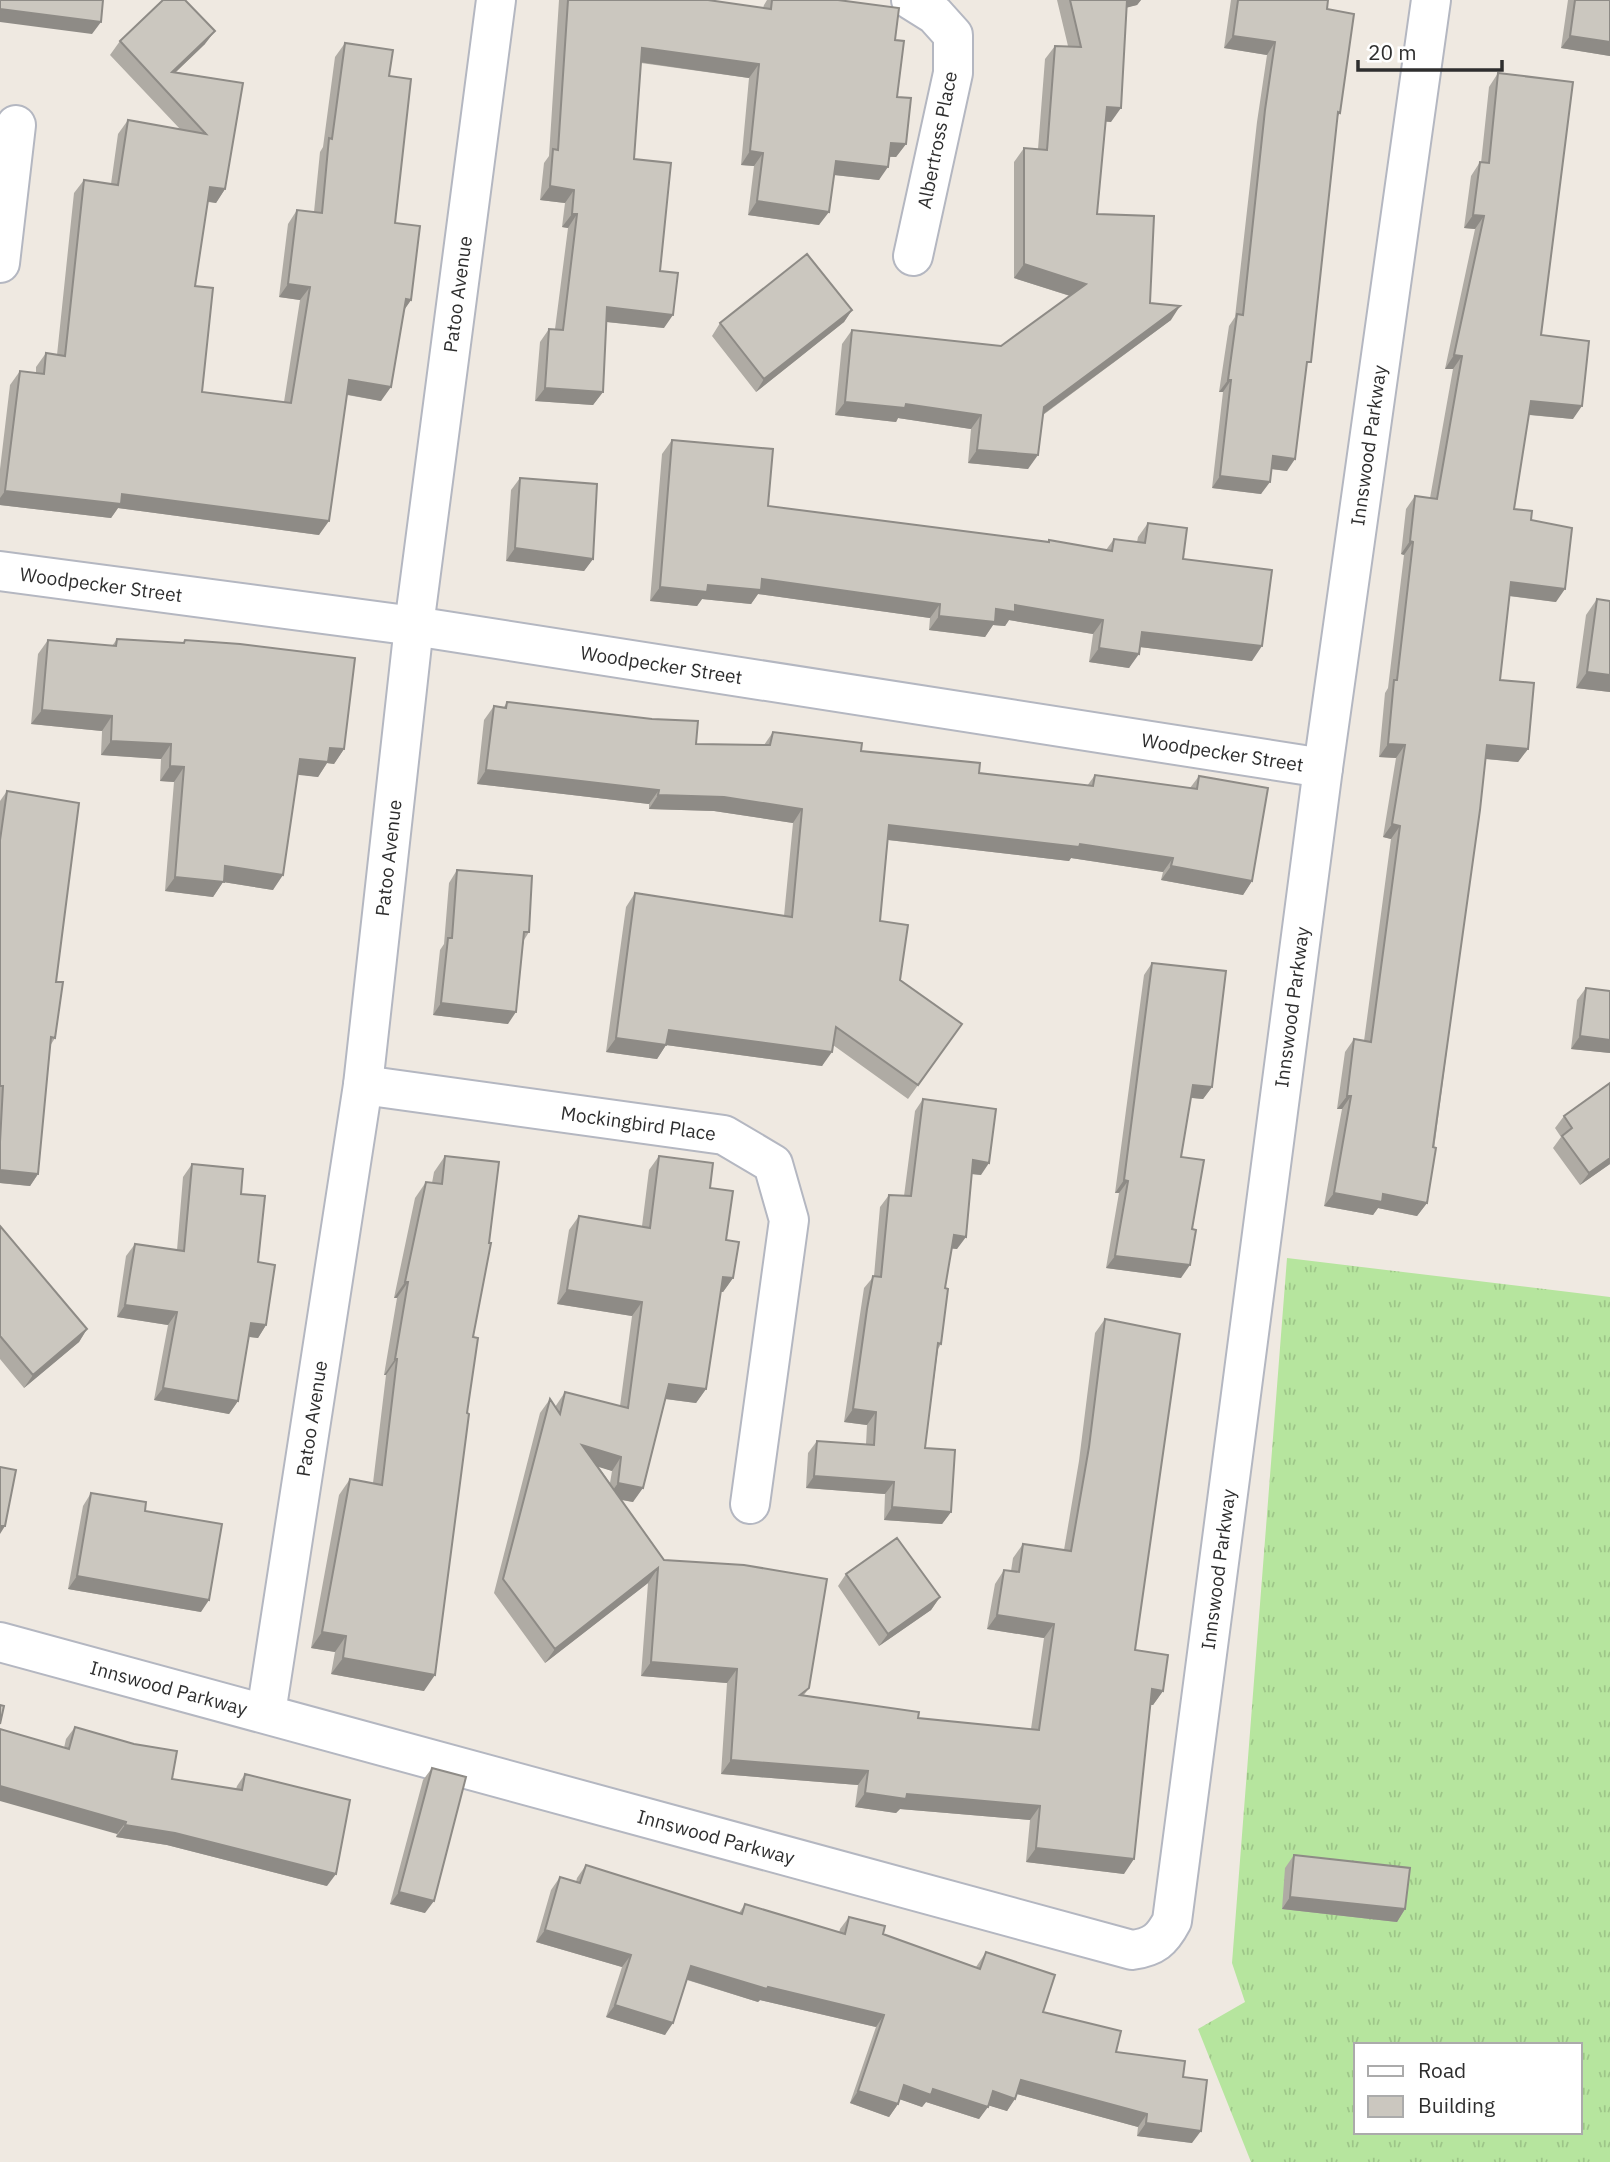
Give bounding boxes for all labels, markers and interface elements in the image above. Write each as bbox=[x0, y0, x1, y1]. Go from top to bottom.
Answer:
scale bar bbox=[1358, 28, 1502, 72]
text: 20 m bbox=[1368, 38, 1417, 66]
street label: Albertross Place bbox=[912, 69, 962, 211]
street label: Patoo Avenue bbox=[438, 234, 477, 354]
street label: Innswood Parkway bbox=[1345, 363, 1392, 527]
street label: Woodpecker Street bbox=[18, 562, 184, 607]
street label: Woodpecker Street bbox=[579, 640, 744, 689]
street label: Woodpecker Street bbox=[1140, 728, 1305, 777]
street label: Patoo Avenue bbox=[370, 798, 407, 917]
street label: Innswood Parkway bbox=[1269, 925, 1314, 1089]
street label: Mockingbird Place bbox=[559, 1101, 717, 1146]
street label: Patoo Avenue bbox=[291, 1359, 332, 1478]
street label: Innswood Parkway bbox=[1196, 1487, 1241, 1651]
street label: Innswood Parkway bbox=[88, 1655, 251, 1721]
street label: Innswood Parkway bbox=[635, 1804, 798, 1870]
legend bbox=[1354, 2043, 1582, 2134]
text: Road bbox=[1418, 2056, 1466, 2084]
text: Building bbox=[1418, 2091, 1495, 2119]

